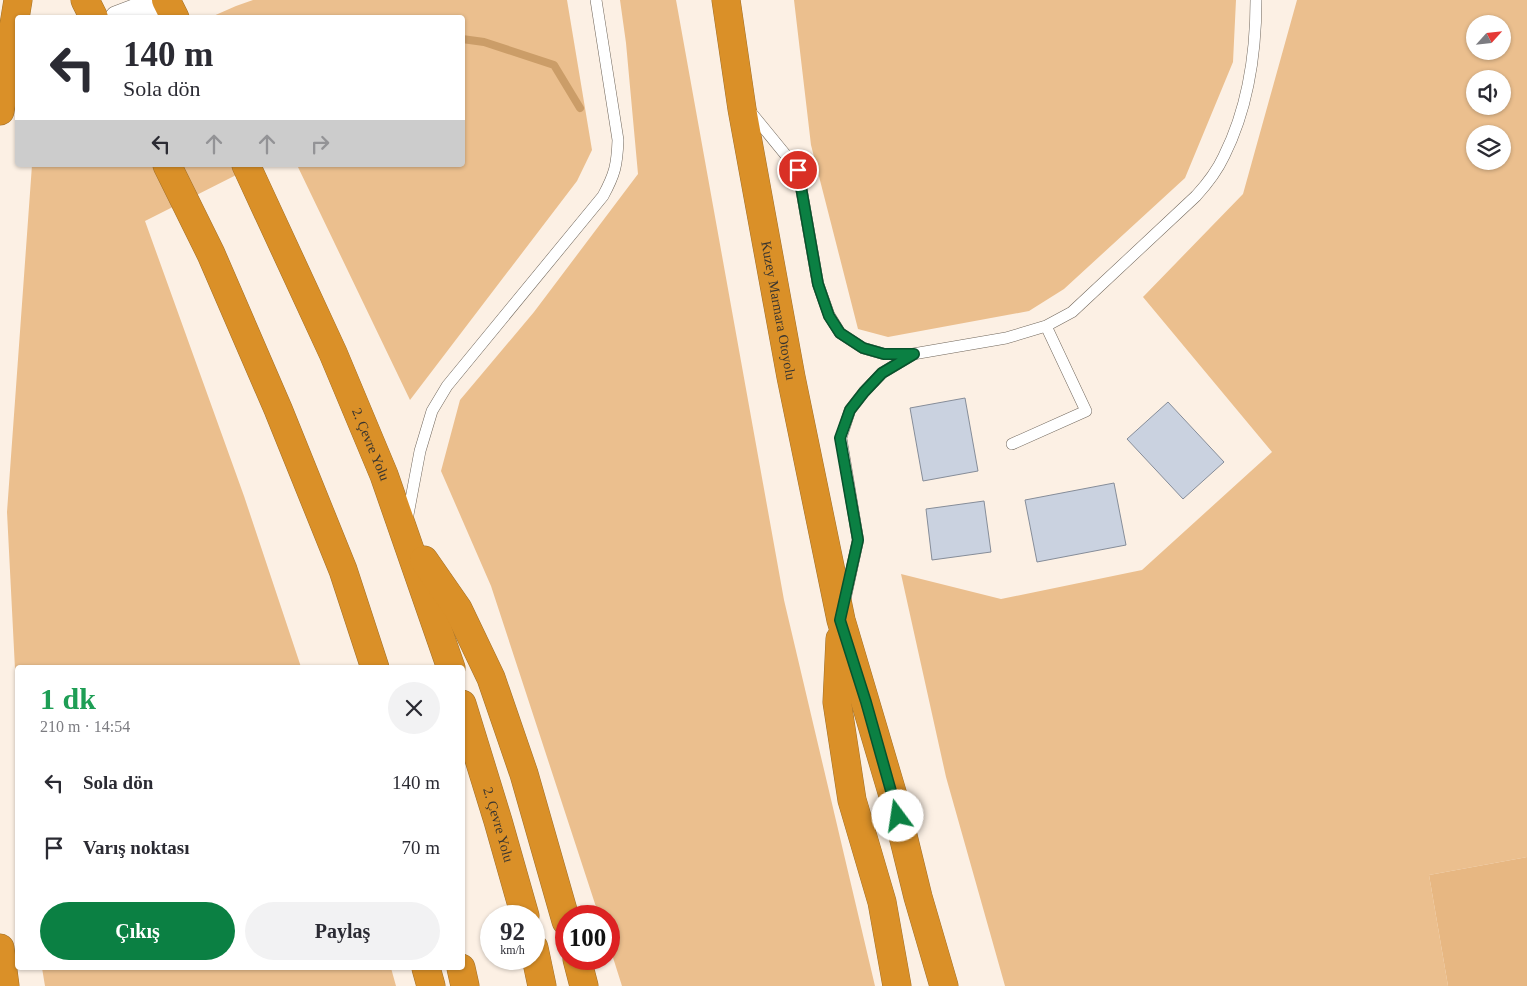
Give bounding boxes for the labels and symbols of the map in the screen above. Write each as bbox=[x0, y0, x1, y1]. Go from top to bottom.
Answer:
north arrow bbox=[1466, 15, 1511, 60]
pin bbox=[777, 149, 819, 191]
street label: Kuzey Marmara Otoyolu bbox=[759, 240, 799, 381]
street label: 2. Çevre Yolu bbox=[349, 406, 393, 482]
street label: 2. Çevre Yolu bbox=[481, 785, 517, 864]
position arrow bbox=[871, 789, 923, 841]
speed limit sign: 100 bbox=[555, 905, 620, 970]

